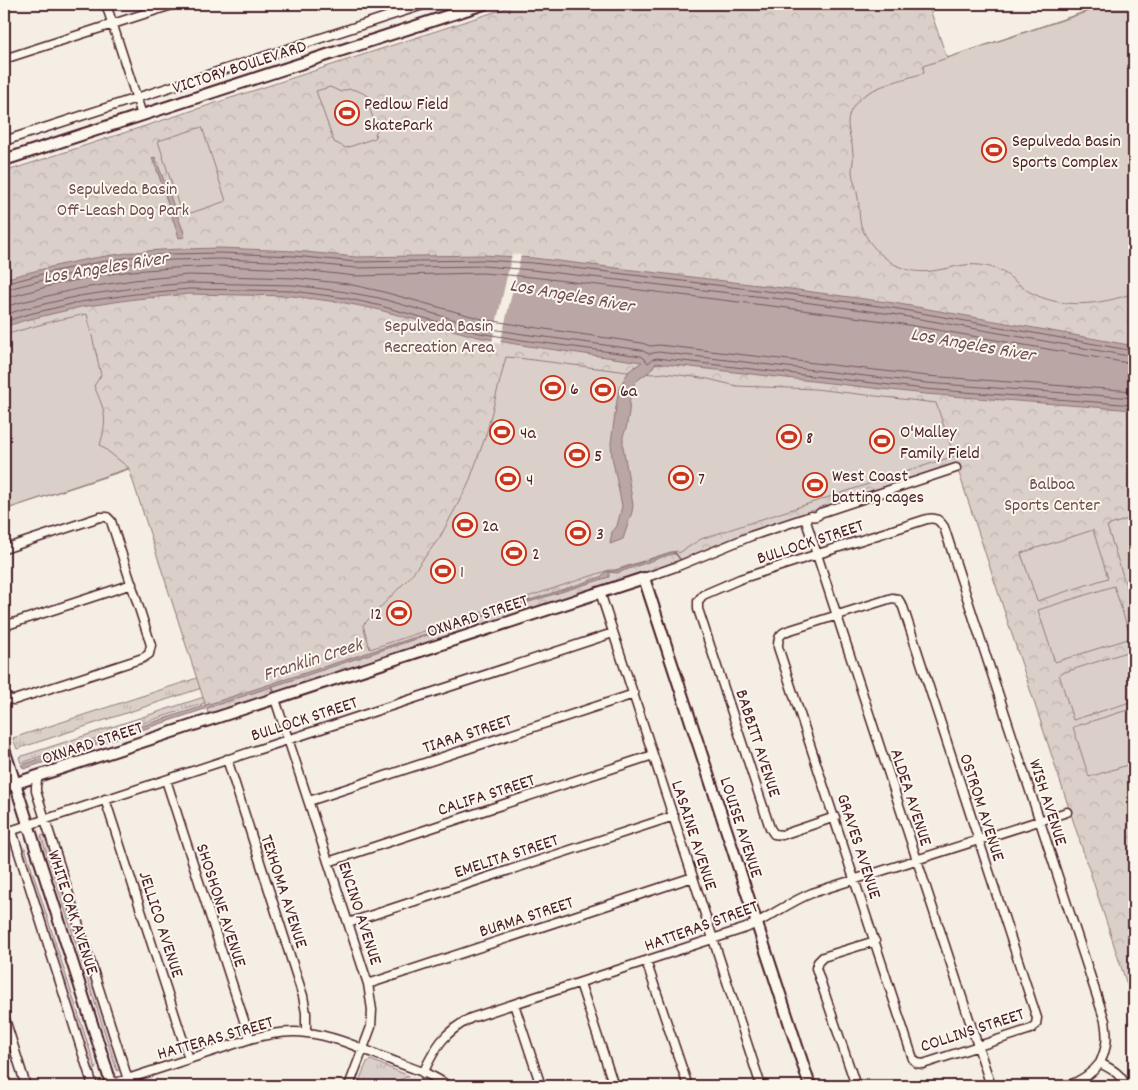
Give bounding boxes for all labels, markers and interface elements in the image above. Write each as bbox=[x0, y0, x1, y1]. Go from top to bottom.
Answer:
street label: VICTORY BOULEVARD bbox=[169, 35, 310, 102]
place label: Pedlow Field SkatePark bbox=[364, 93, 449, 139]
sports icon: Pedlow Field SkatePark bbox=[334, 100, 360, 126]
place label: Sepulveda Basin Sports Complex bbox=[1012, 130, 1121, 176]
sports icon: Sepulveda Basin Sports Complex bbox=[981, 137, 1007, 163]
park label: Sepulveda Basin Off-Leash Dog Park bbox=[57, 178, 189, 224]
water label: Los Angeles River bbox=[41, 246, 172, 293]
water label: Los Angeles River bbox=[507, 273, 638, 322]
park label: Sepulveda Basin Recreation Area bbox=[384, 315, 495, 361]
water label: Los Angeles River bbox=[908, 322, 1039, 371]
sports icon: 6 bbox=[540, 375, 566, 401]
sports icon: 6a bbox=[590, 377, 616, 403]
place label: 6 bbox=[570, 378, 579, 403]
place label: 6a bbox=[620, 380, 638, 405]
sports icon: 4a bbox=[489, 419, 515, 445]
place label: O'Malley Family Field bbox=[900, 421, 980, 467]
place label: 4a bbox=[520, 422, 536, 447]
sports icon: 8 bbox=[776, 424, 802, 450]
place label: 8 bbox=[806, 427, 813, 452]
sports icon: O'Malley Family Field bbox=[869, 428, 895, 454]
sports icon: 5 bbox=[564, 442, 590, 468]
place label: 5 bbox=[594, 445, 602, 470]
sports icon: 7 bbox=[668, 465, 694, 491]
place label: West Coast batting cages bbox=[832, 465, 924, 511]
sports icon: 4 bbox=[495, 466, 521, 492]
place label: 7 bbox=[698, 468, 705, 493]
place label: 4 bbox=[526, 469, 533, 494]
sports icon: West Coast batting cages bbox=[802, 472, 828, 498]
park label: Balboa Sports Center bbox=[1004, 473, 1100, 519]
sports icon: 2a bbox=[452, 512, 478, 538]
street label: BULLOCK STREET bbox=[754, 514, 867, 572]
place label: 2a bbox=[482, 515, 499, 540]
sports icon: 3 bbox=[565, 520, 591, 546]
place label: 3 bbox=[596, 523, 604, 548]
sports icon: 2 bbox=[501, 540, 527, 566]
place label: 2 bbox=[532, 543, 540, 568]
sports icon: 1 bbox=[430, 558, 456, 584]
place label: 1 bbox=[460, 561, 464, 586]
street label: OXNARD STREET bbox=[424, 589, 532, 645]
sports icon: 12 bbox=[386, 600, 412, 626]
place label: 12 bbox=[370, 603, 382, 628]
water label: Franklin Creek bbox=[260, 632, 368, 690]
street label: BABBITT AVENUE bbox=[727, 687, 786, 801]
street label: BULLOCK STREET bbox=[248, 691, 361, 749]
street label: TIARA STREET bbox=[420, 709, 516, 762]
street label: OXNARD STREET bbox=[39, 716, 147, 772]
street label: ALDEA AVENUE bbox=[882, 746, 937, 850]
street label: OSTROM AVENUE bbox=[951, 751, 1010, 865]
street label: WISH AVENUE bbox=[1021, 756, 1072, 849]
street label: CALIFA STREET bbox=[435, 769, 539, 824]
street label: LOUISE AVENUE bbox=[712, 774, 768, 881]
street label: LASAINE AVENUE bbox=[663, 778, 722, 894]
street label: GRAVES AVENUE bbox=[829, 791, 886, 902]
street label: EMELITA STREET bbox=[451, 829, 562, 886]
street label: TEXHOMA AVENUE bbox=[252, 832, 313, 952]
street label: SHOSHONE AVENUE bbox=[188, 841, 251, 971]
street label: WHITE OAK AVENUE bbox=[40, 847, 104, 978]
street label: ENCINO AVENUE bbox=[330, 859, 387, 969]
street label: JELLICO AVENUE bbox=[131, 868, 189, 981]
street label: BURMA STREET bbox=[476, 891, 577, 945]
street label: HATTERAS STREET bbox=[641, 895, 762, 960]
street label: COLLINS STREET bbox=[918, 1003, 1028, 1060]
street label: HATTERAS STREET bbox=[155, 1011, 277, 1068]

